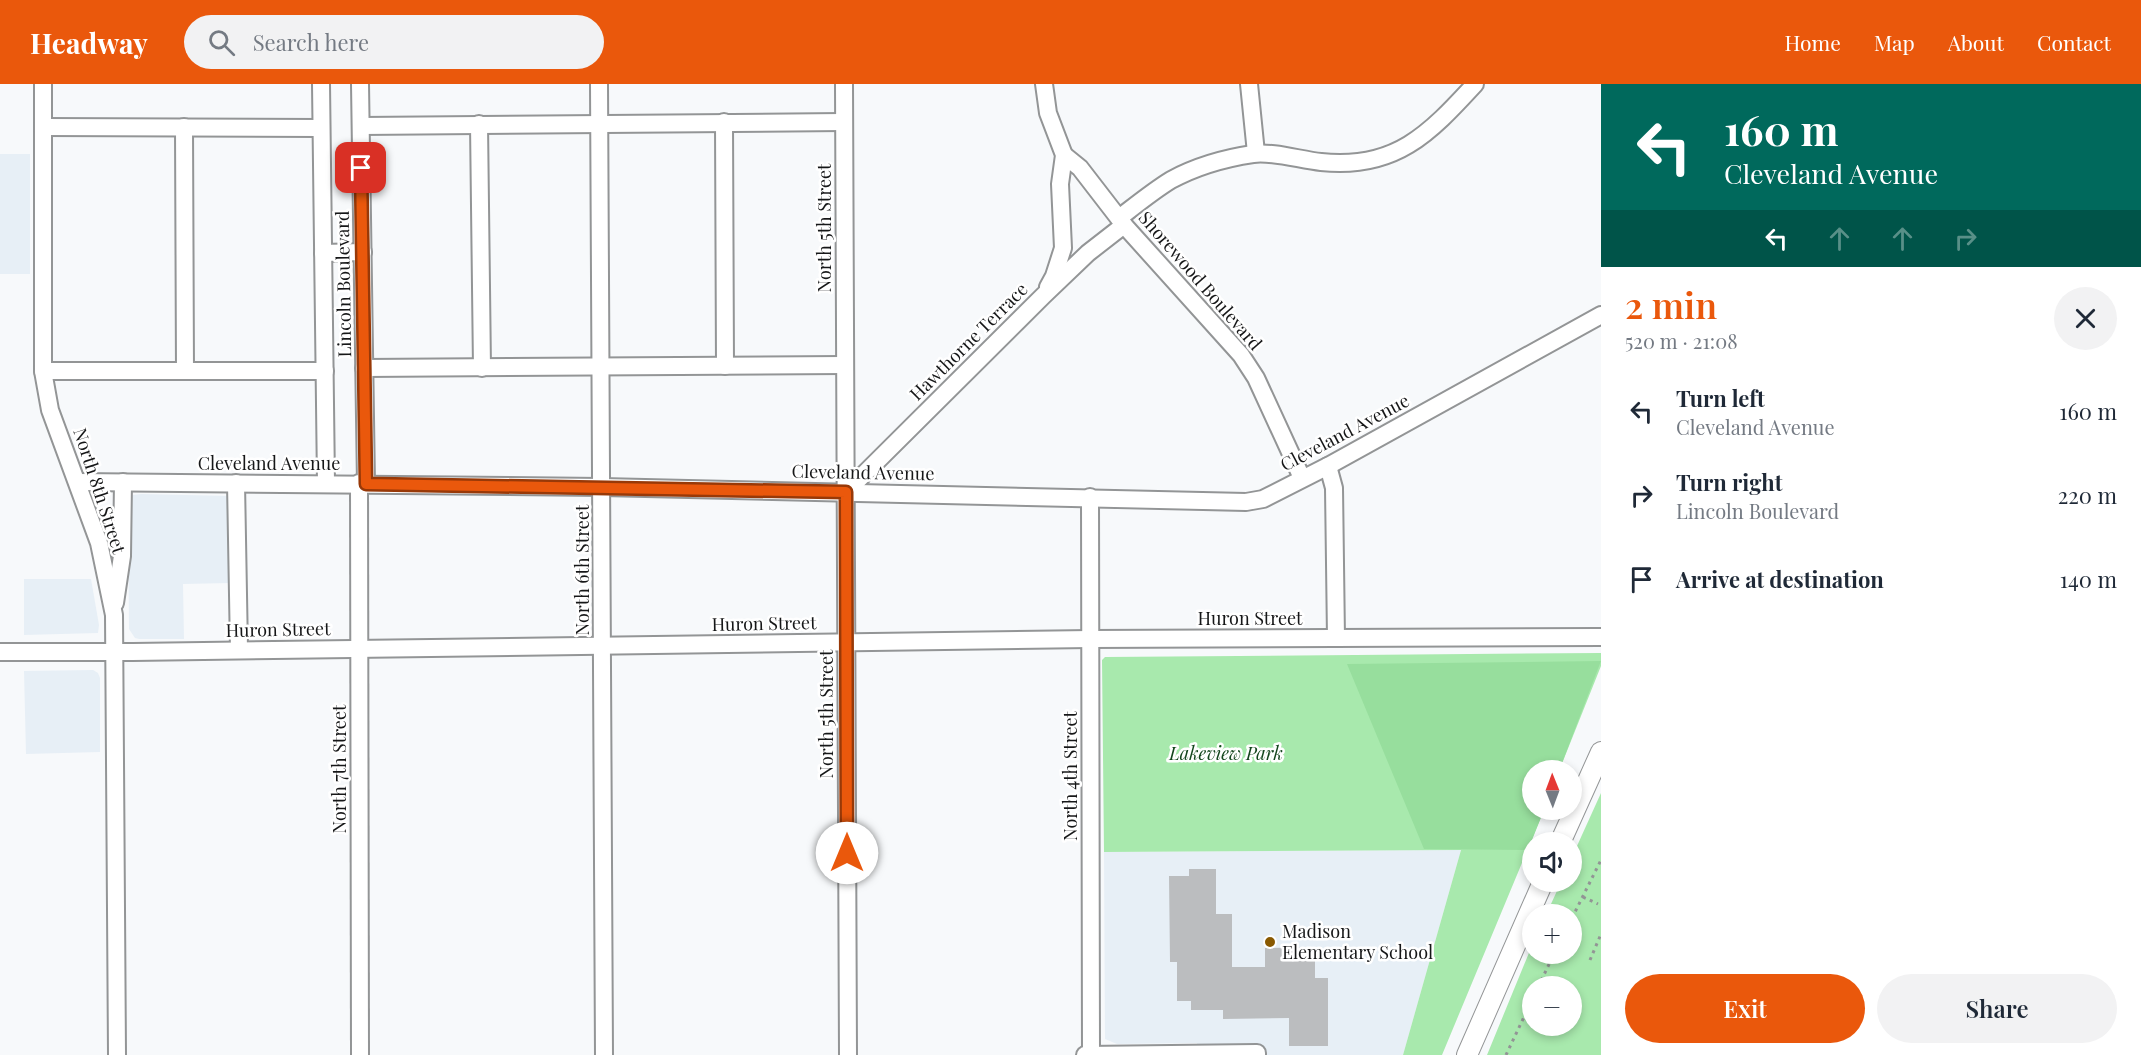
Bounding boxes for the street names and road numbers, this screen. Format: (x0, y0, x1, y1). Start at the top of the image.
street label: North 5th Street (812, 163, 836, 292)
street label: Shorewood Boulevard (1134, 206, 1268, 355)
street label: Lincoln Boulevard (330, 210, 356, 358)
street label: Hawthorne Terrace (904, 277, 1032, 405)
street label: Cleveland Avenue (1276, 388, 1413, 476)
street label: North 8th Street (68, 425, 132, 557)
street label: Cleveland Avenue (198, 451, 340, 475)
street label: Cleveland Avenue (791, 459, 935, 485)
street label: North 6th Street (570, 504, 594, 635)
street label: Huron Street (1198, 606, 1303, 630)
street label: Huron Street (711, 610, 817, 636)
street label: Huron Street (225, 616, 331, 642)
street label: North 5th Street (814, 649, 838, 778)
street label: North 7th Street (327, 704, 351, 833)
street label: North 4th Street (1058, 710, 1082, 841)

